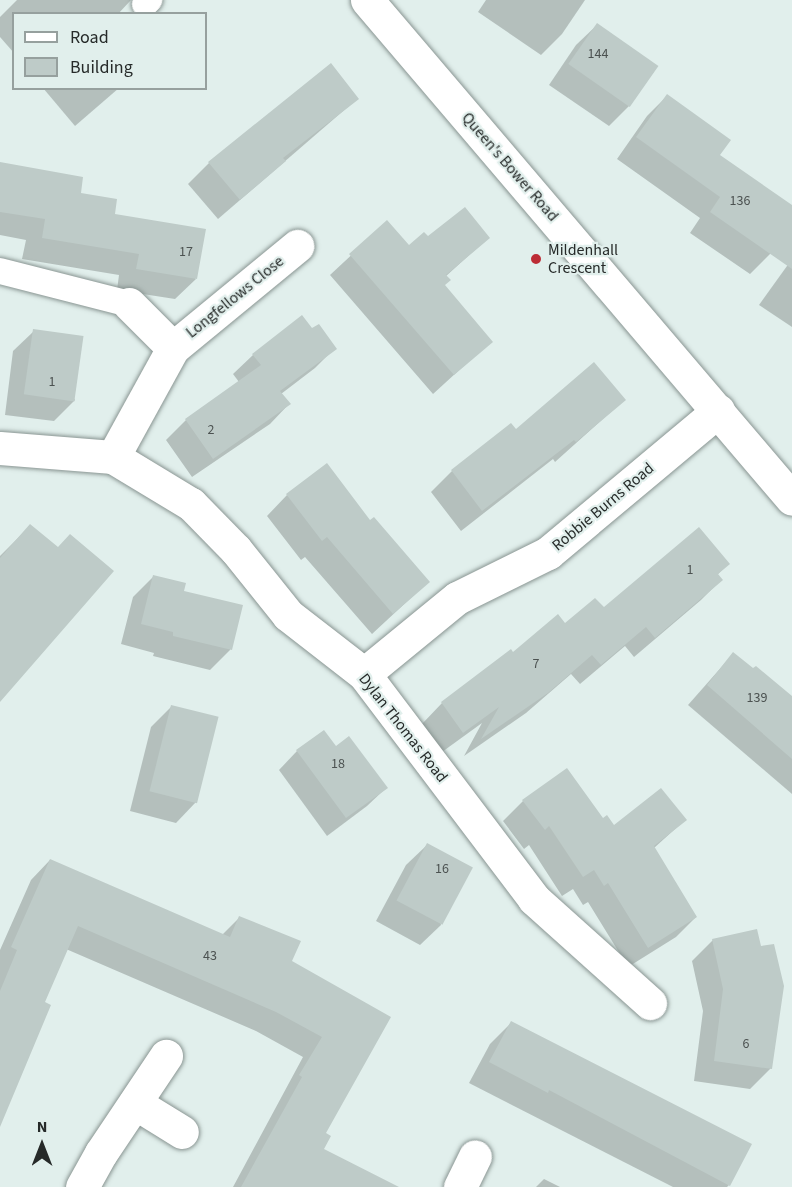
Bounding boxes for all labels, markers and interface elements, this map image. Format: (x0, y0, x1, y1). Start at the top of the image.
legend (12, 12, 207, 90)
text: Road (70, 25, 109, 50)
house number: 144 (588, 46, 608, 62)
text: Building (70, 55, 133, 80)
street label: Queen's Bower Road (457, 109, 563, 225)
house number: 136 (730, 193, 750, 209)
place label: Mildenhall Crescent (548, 240, 618, 278)
house number: 17 (179, 244, 193, 260)
street label: Longfellows Close (182, 252, 288, 342)
marker: Mildenhall Crescent (529, 252, 543, 266)
house number: 1 (49, 374, 55, 390)
house number: 2 (208, 422, 214, 438)
street label: Robbie Burns Road (548, 459, 658, 555)
house number: 1 (687, 562, 693, 578)
house number: 7 (533, 656, 539, 672)
street label: Dylan Thomas Road (355, 670, 451, 786)
house number: 139 (747, 690, 767, 706)
house number: 18 (331, 756, 345, 772)
house number: 16 (435, 861, 449, 877)
house number: 43 (203, 948, 217, 964)
house number: 6 (743, 1036, 749, 1052)
north arrow (12, 1115, 72, 1175)
text: N (37, 1116, 47, 1138)

